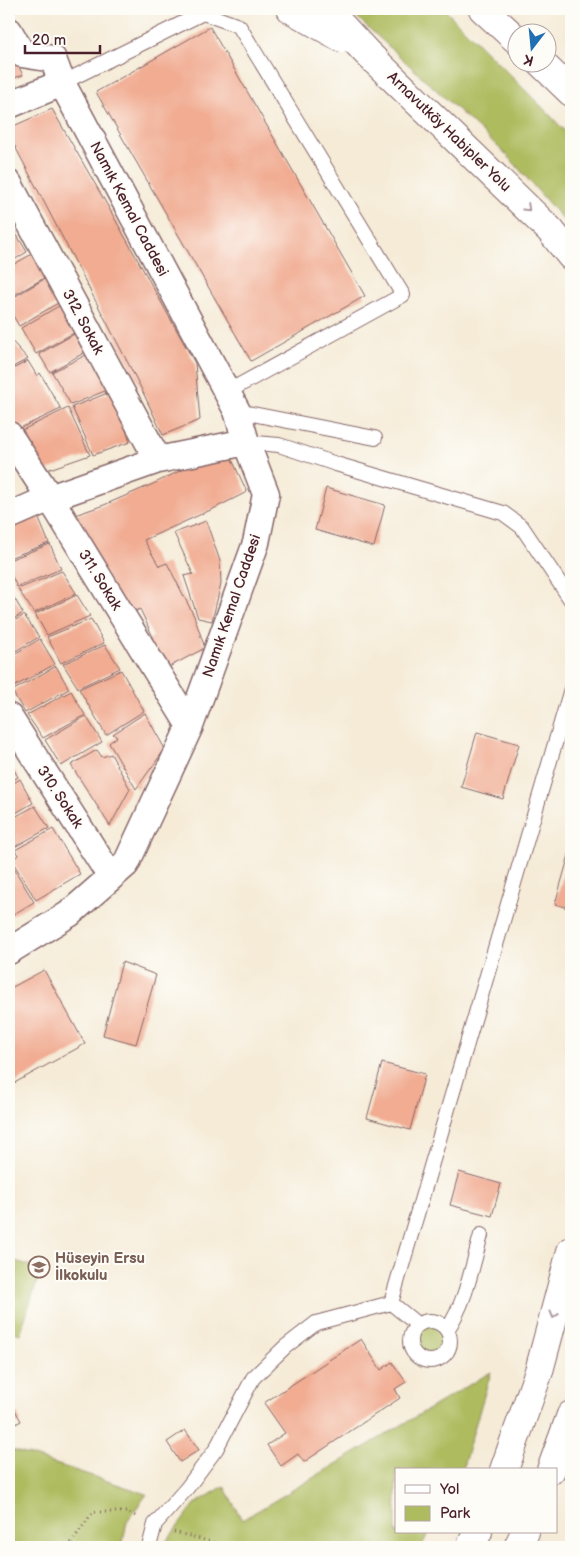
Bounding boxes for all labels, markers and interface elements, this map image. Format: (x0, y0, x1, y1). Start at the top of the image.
scale bar (25, 22, 100, 54)
north arrow (508, 22, 558, 72)
text: 20 m (32, 31, 66, 50)
text: K (521, 50, 535, 70)
street label: Arnavutköy Habipler Yolu (383, 68, 515, 196)
street label: Namık Kemal Caddesi (85, 138, 173, 280)
one-way arrow (521, 202, 530, 211)
street label: 312. Sokak (58, 286, 108, 358)
street label: Namık Kemal Caddesi (199, 532, 265, 680)
street label: 311. Sokak (74, 546, 126, 614)
street label: 310. Sokak (33, 762, 88, 833)
place label: Hüseyin Ersu İlkokulu (55, 1249, 145, 1285)
school or university icon: Hüseyin Ersu İlkokulu (27, 1255, 51, 1279)
one-way arrow (549, 1310, 560, 1319)
legend (395, 1468, 558, 1534)
text: Yol (439, 1480, 459, 1499)
text: Park (440, 1504, 471, 1523)

